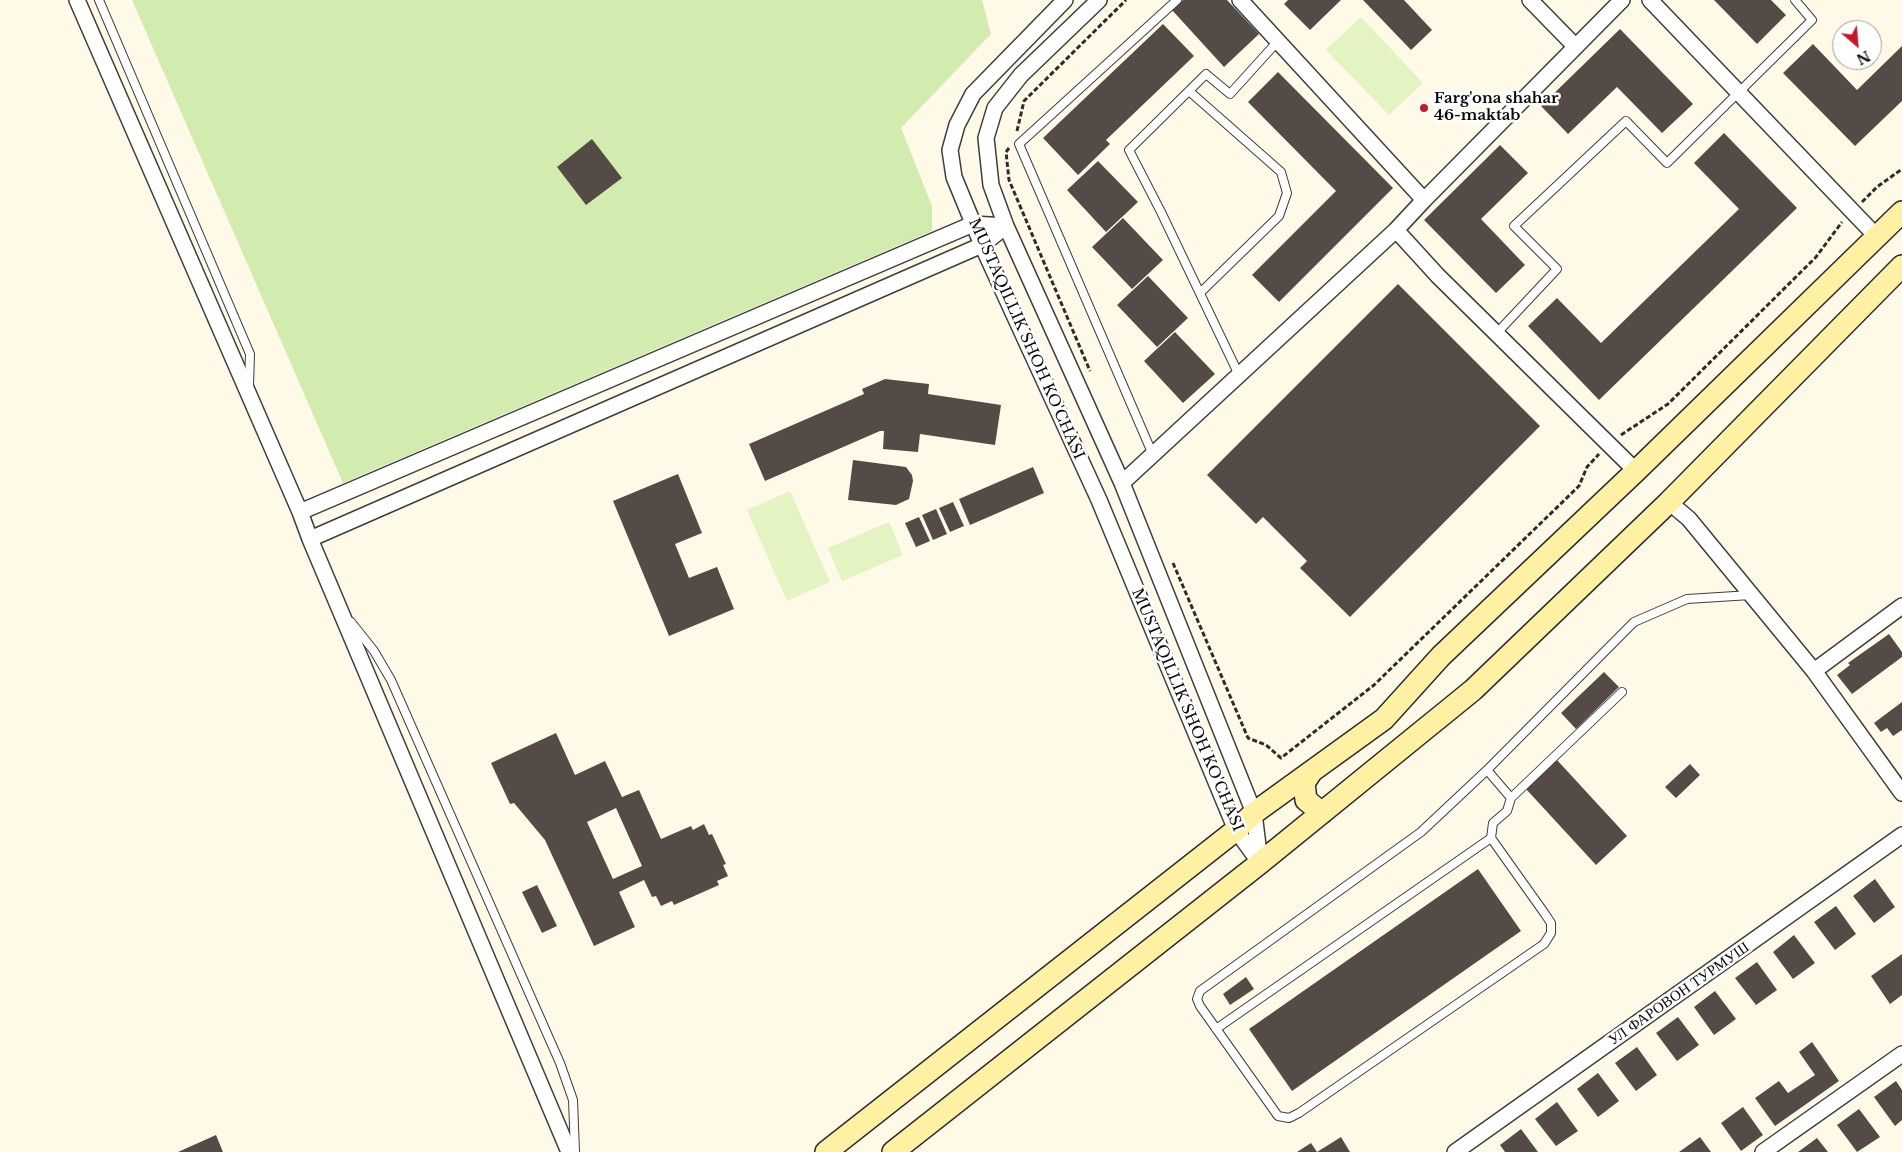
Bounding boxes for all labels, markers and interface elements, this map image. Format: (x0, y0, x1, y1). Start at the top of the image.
north arrow (1832, 20, 1882, 70)
text: N (1853, 46, 1873, 68)
place label: Farg'ona shahar 46-maktab (1434, 90, 1559, 125)
marker: Farg'ona shahar 46-maktab (1418, 102, 1430, 114)
street label: MUSTAQILLIK SHOH KO'CHASI (964, 216, 1088, 462)
street label: MUSTAQILLIK SHOH KO'CHASI (1127, 586, 1247, 834)
street label: УЛ ФАРОВОН ТУРМУШ (1605, 939, 1753, 1049)

